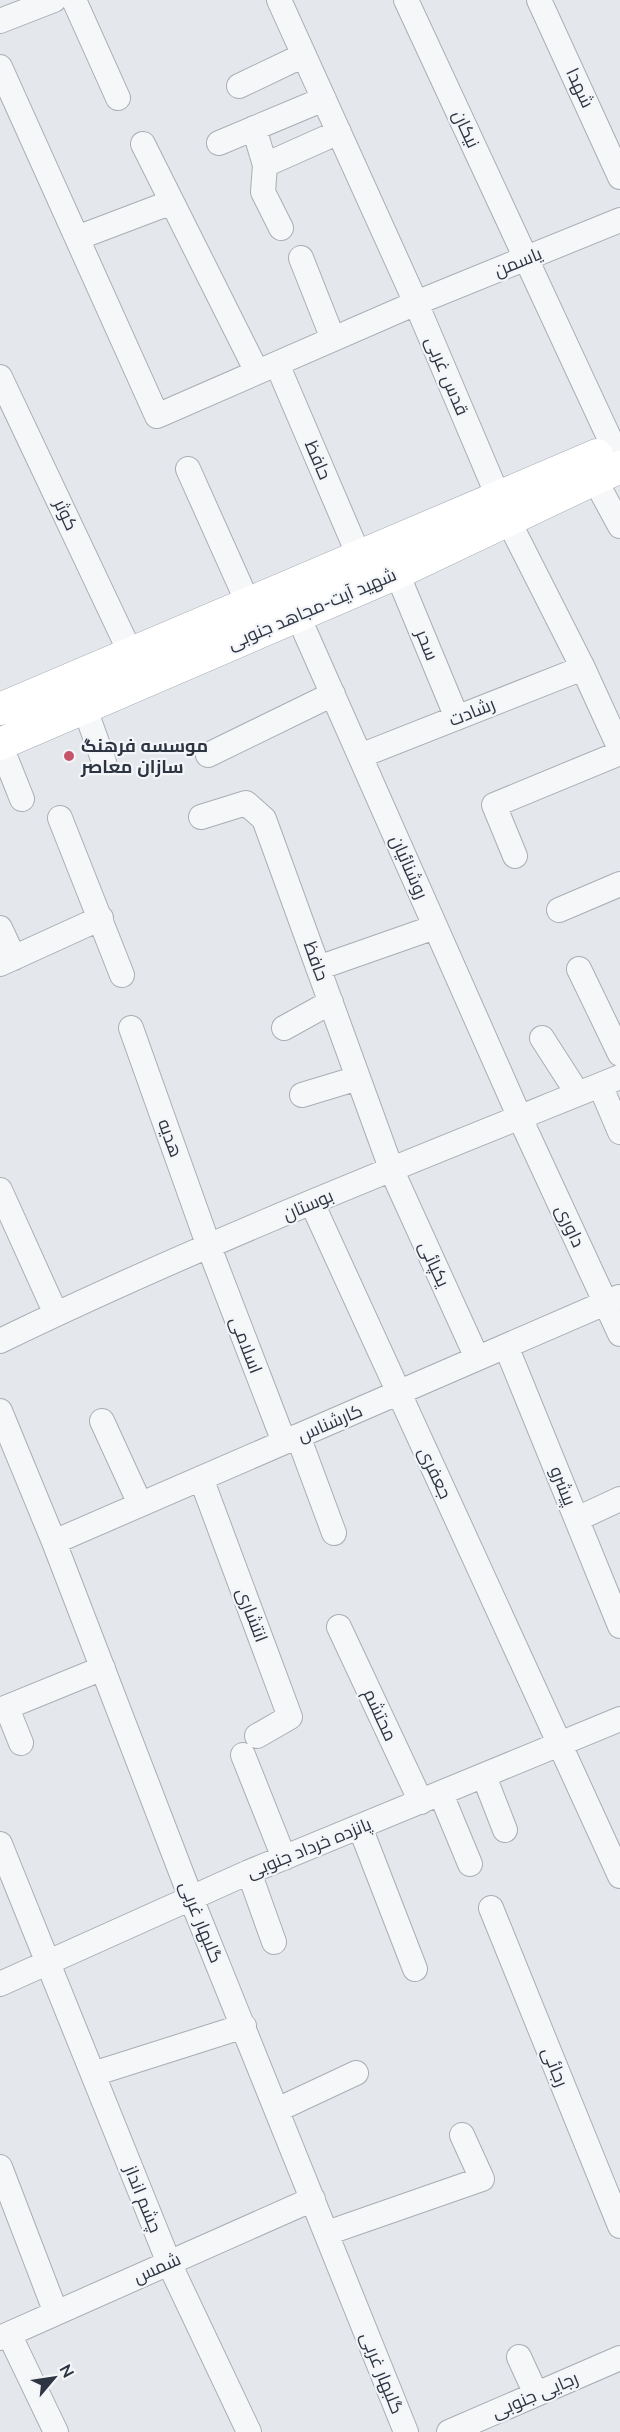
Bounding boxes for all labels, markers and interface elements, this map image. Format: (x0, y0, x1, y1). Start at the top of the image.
street label: شهدا (560, 64, 600, 112)
street label: نیکان (447, 106, 485, 152)
street label: یاسمن (490, 241, 546, 282)
street label: قدس غربی (420, 333, 474, 419)
street label: حافظ (299, 437, 337, 483)
street label: کوثر (48, 495, 84, 535)
street label: شهید آیت-مجاهد جنوبی (224, 563, 400, 655)
street label: سحر (410, 625, 444, 664)
street label: رشادت (445, 692, 499, 732)
place label: موسسه فرهنگ سازان معاصر (80, 734, 208, 779)
marker: موسسه فرهنگ سازان معاصر (62, 749, 76, 763)
street label: روشنائیان (384, 831, 434, 903)
street label: حافظ (298, 938, 334, 984)
street label: هدیه (152, 1115, 188, 1161)
street label: بوستان (279, 1184, 337, 1226)
street label: داوری (550, 1201, 590, 1251)
street label: یکپائی (413, 1237, 455, 1291)
street label: اسلامی (224, 1313, 268, 1377)
street label: کارشناس (294, 1399, 366, 1447)
street label: جعفری (413, 1443, 457, 1503)
street label: پیشرو (544, 1463, 582, 1509)
street label: انتشاری (231, 1584, 273, 1646)
street label: محتشم (357, 1685, 403, 1745)
street label: پانزده خرداد جنوبی (243, 1812, 375, 1884)
street label: گلبهار غربی (174, 1877, 228, 1967)
street label: رجائی (536, 2044, 574, 2090)
street label: چشم انداز (118, 2161, 167, 2236)
street label: شمس (130, 2247, 184, 2289)
street label: گلبهار غربی (355, 2328, 409, 2418)
north arrow (24, 2348, 84, 2408)
text: N (54, 2361, 79, 2382)
street label: رجایی جنوبی (488, 2366, 582, 2424)

